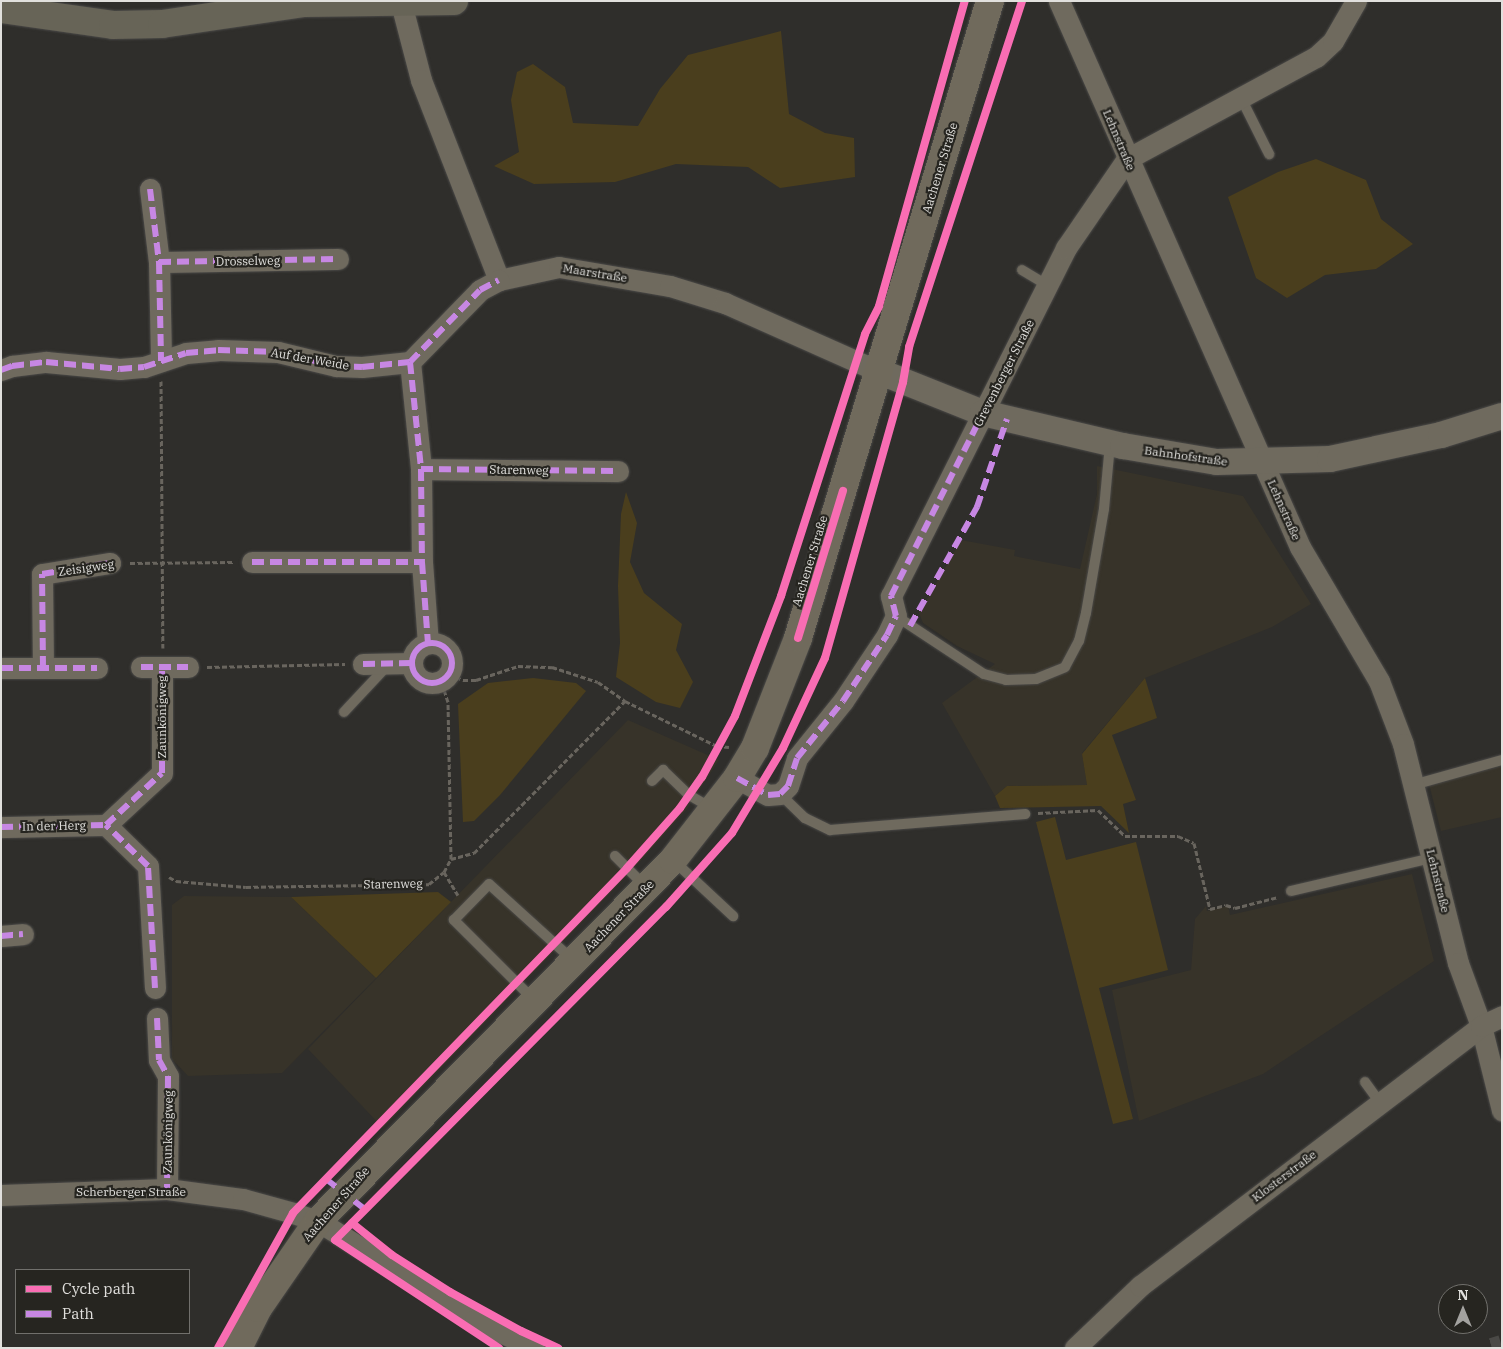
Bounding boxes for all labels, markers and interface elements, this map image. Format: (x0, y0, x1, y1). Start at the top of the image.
street label: Lehnstraße (1100, 107, 1138, 173)
street label: Aachener Straße (919, 121, 961, 215)
street label: Drosselweg (216, 253, 280, 269)
street label: Maarstraße (562, 261, 628, 285)
street label: Grevenberger Straße (971, 317, 1037, 429)
street label: Auf der Weide (270, 345, 350, 373)
street label: Bahnhofstraße (1143, 443, 1229, 469)
street label: Starenweg (489, 462, 549, 478)
street label: Lehnstraße (1264, 478, 1304, 542)
street label: Aachener Straße (789, 514, 831, 608)
street label: Zeisigweg (57, 557, 115, 579)
street label: Zaunkönigweg (155, 675, 169, 759)
street label: In der Herg (22, 818, 86, 834)
street label: Lehnstraße (1423, 848, 1453, 914)
street label: Starenweg (363, 876, 423, 892)
street label: Aachener Straße (581, 877, 657, 955)
street label: Zaunkönigweg (160, 1090, 176, 1174)
street label: Klosterstraße (1249, 1147, 1319, 1205)
street label: Aachener Straße (300, 1164, 372, 1244)
street label: Scherberger Straße (76, 1185, 186, 1199)
legend (15, 1269, 190, 1334)
text: Cycle path (62, 1279, 135, 1298)
north arrow (1438, 1284, 1488, 1334)
text: N (1457, 1286, 1469, 1304)
text: Path (62, 1304, 94, 1323)

